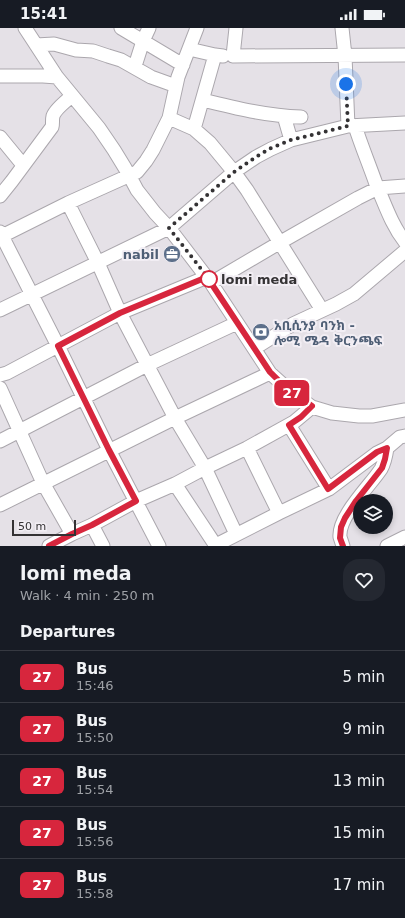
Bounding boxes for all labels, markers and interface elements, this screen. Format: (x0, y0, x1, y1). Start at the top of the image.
text: 15:41 (20, 5, 68, 23)
your location (336, 74, 356, 94)
office icon: nabil (162, 244, 182, 264)
place label: nabil (123, 247, 159, 262)
marker: lomi meda (200, 270, 218, 288)
place label: lomi meda (221, 272, 297, 287)
place label: አቢሲንያ ባንክ - ሎሚ ሜዳ ቅርንጫፍ (274, 318, 383, 348)
bank icon: አቢሲንያ ባንክ - ሎሚ ሜዳ ቅርንጫፍ (251, 322, 271, 342)
line badge: 27 (274, 380, 310, 406)
text: 27 (282, 385, 302, 401)
map controls (353, 494, 393, 534)
button: layers (353, 494, 393, 534)
scale bar (12, 518, 76, 537)
text: 50 m (18, 520, 46, 533)
button: heart (343, 559, 385, 601)
text: lomi meda (20, 562, 132, 584)
text: Walk · 4 min · 250 m (20, 588, 154, 603)
text: Departures (20, 623, 115, 641)
text: Bus (76, 660, 107, 678)
text: 5 min (342, 668, 385, 686)
text: 27 (32, 669, 52, 685)
text: 15:46 (76, 678, 113, 693)
text: Bus (76, 712, 107, 730)
text: 9 min (342, 720, 385, 738)
text: 27 (32, 721, 52, 737)
text: 15:50 (76, 730, 113, 745)
text: Bus (76, 764, 107, 782)
text: 13 min (333, 772, 385, 790)
text: 27 (32, 773, 52, 789)
text: 15:54 (76, 782, 113, 797)
text: Bus (76, 816, 107, 834)
text: 15 min (333, 824, 385, 842)
text: 27 (32, 825, 52, 841)
text: 15:56 (76, 834, 113, 849)
text: Bus (76, 868, 107, 886)
text: 17 min (333, 876, 385, 894)
text: 27 (32, 877, 52, 893)
text: 15:58 (76, 886, 113, 901)

